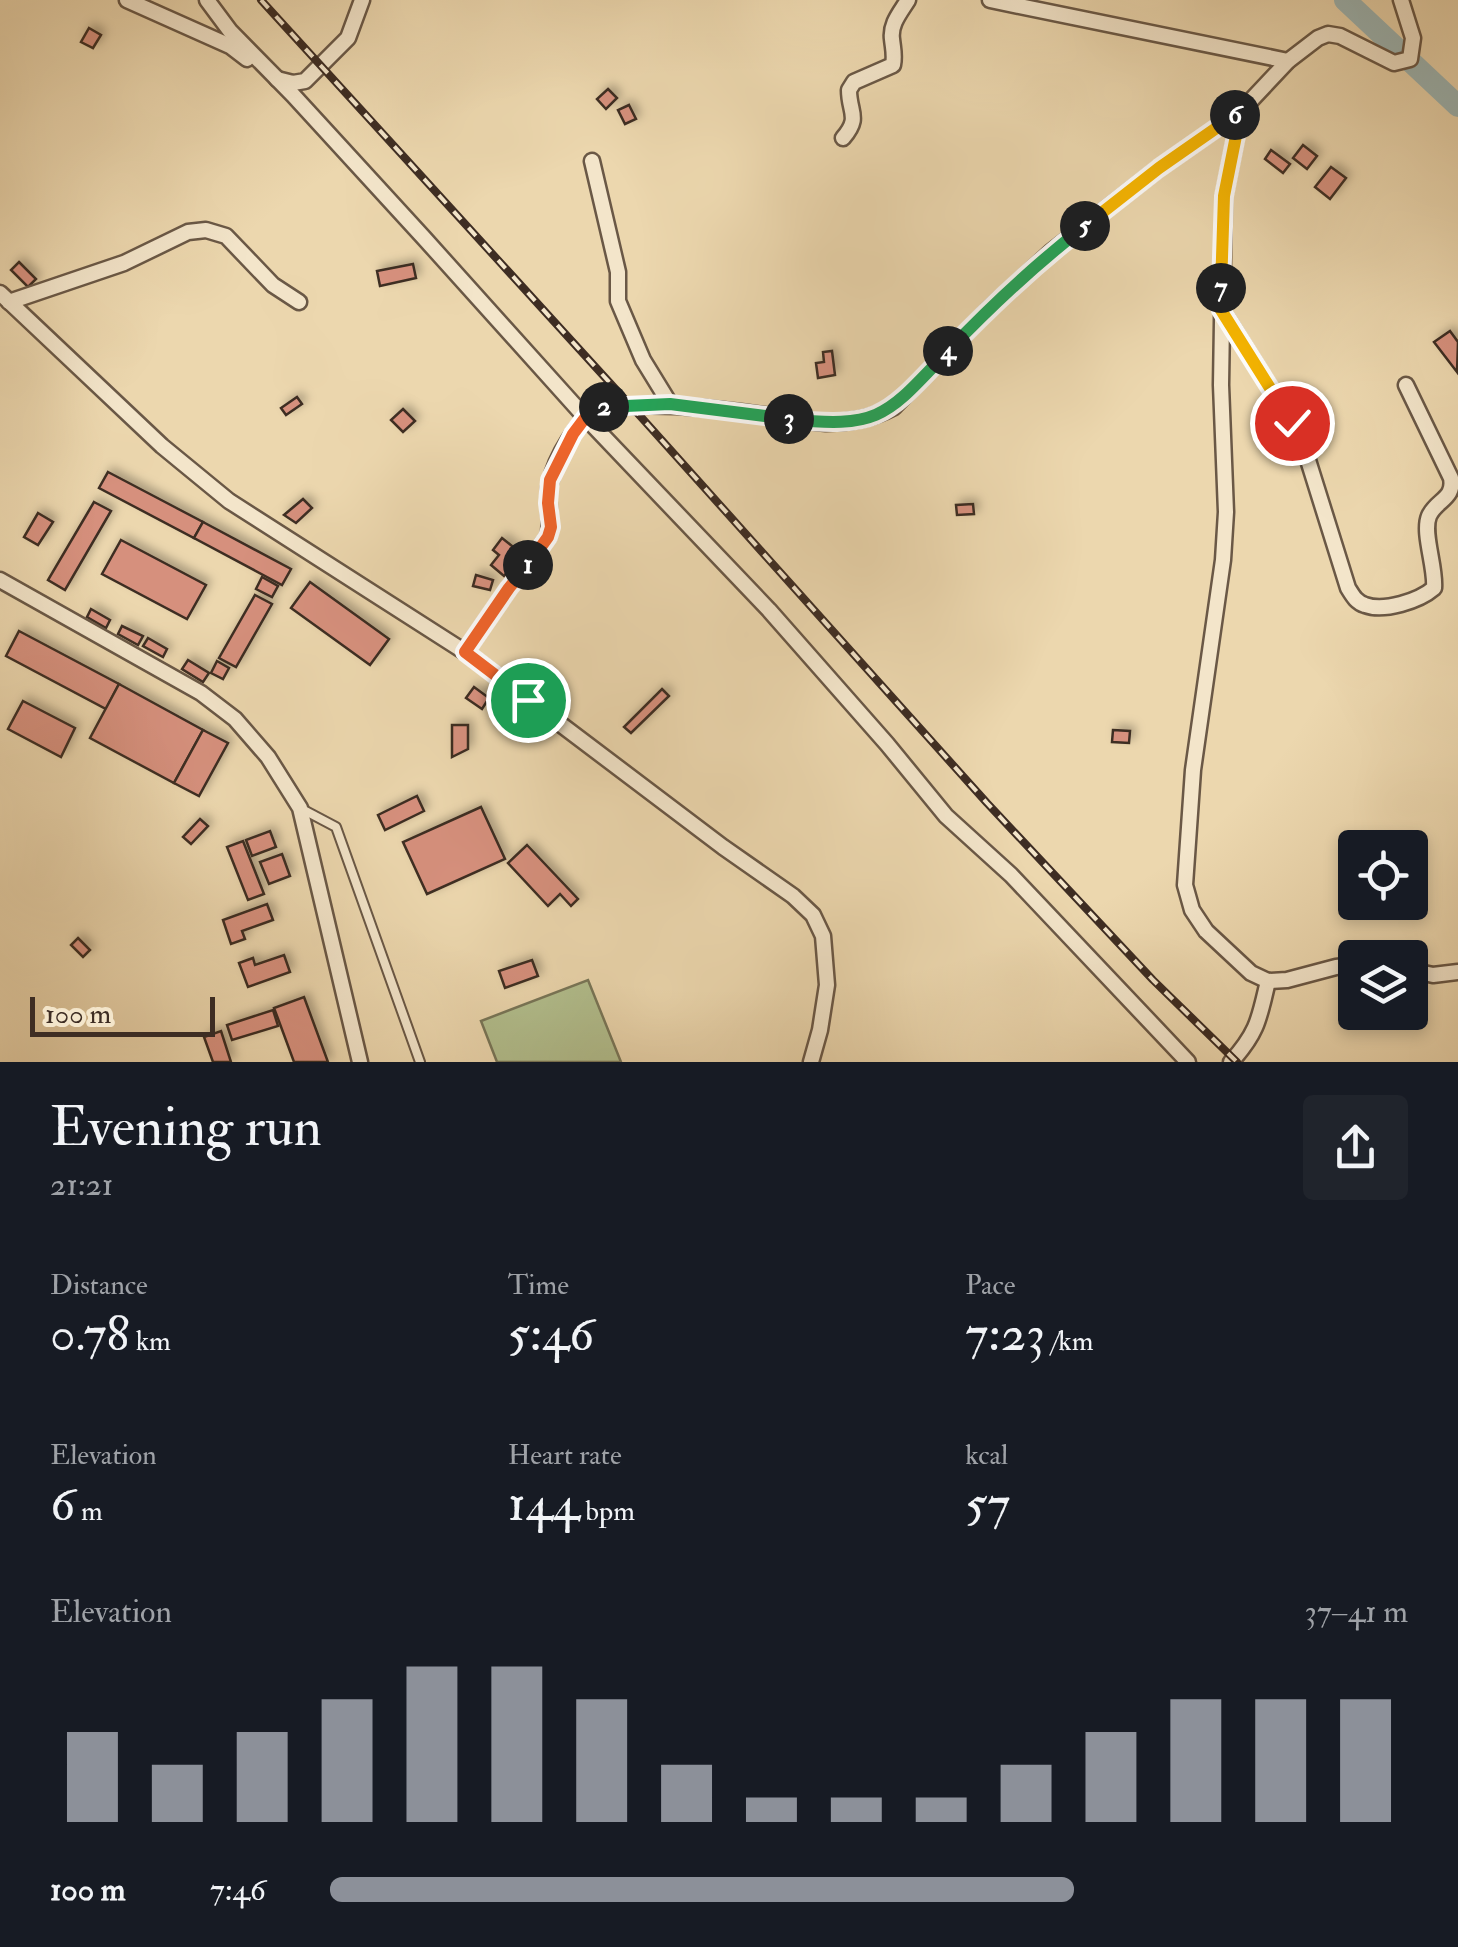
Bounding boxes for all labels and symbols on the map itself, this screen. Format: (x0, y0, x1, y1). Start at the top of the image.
pin: 6 (1210, 90, 1260, 140)
pin: 5 (1060, 201, 1110, 251)
pin: 7 (1196, 263, 1246, 313)
pin: 4 (923, 326, 973, 376)
pin (1250, 381, 1335, 466)
pin: 2 (579, 382, 629, 432)
pin: 3 (764, 394, 814, 444)
pin: 1 (503, 540, 553, 590)
pin (486, 658, 571, 743)
scale bar (30, 992, 215, 1036)

